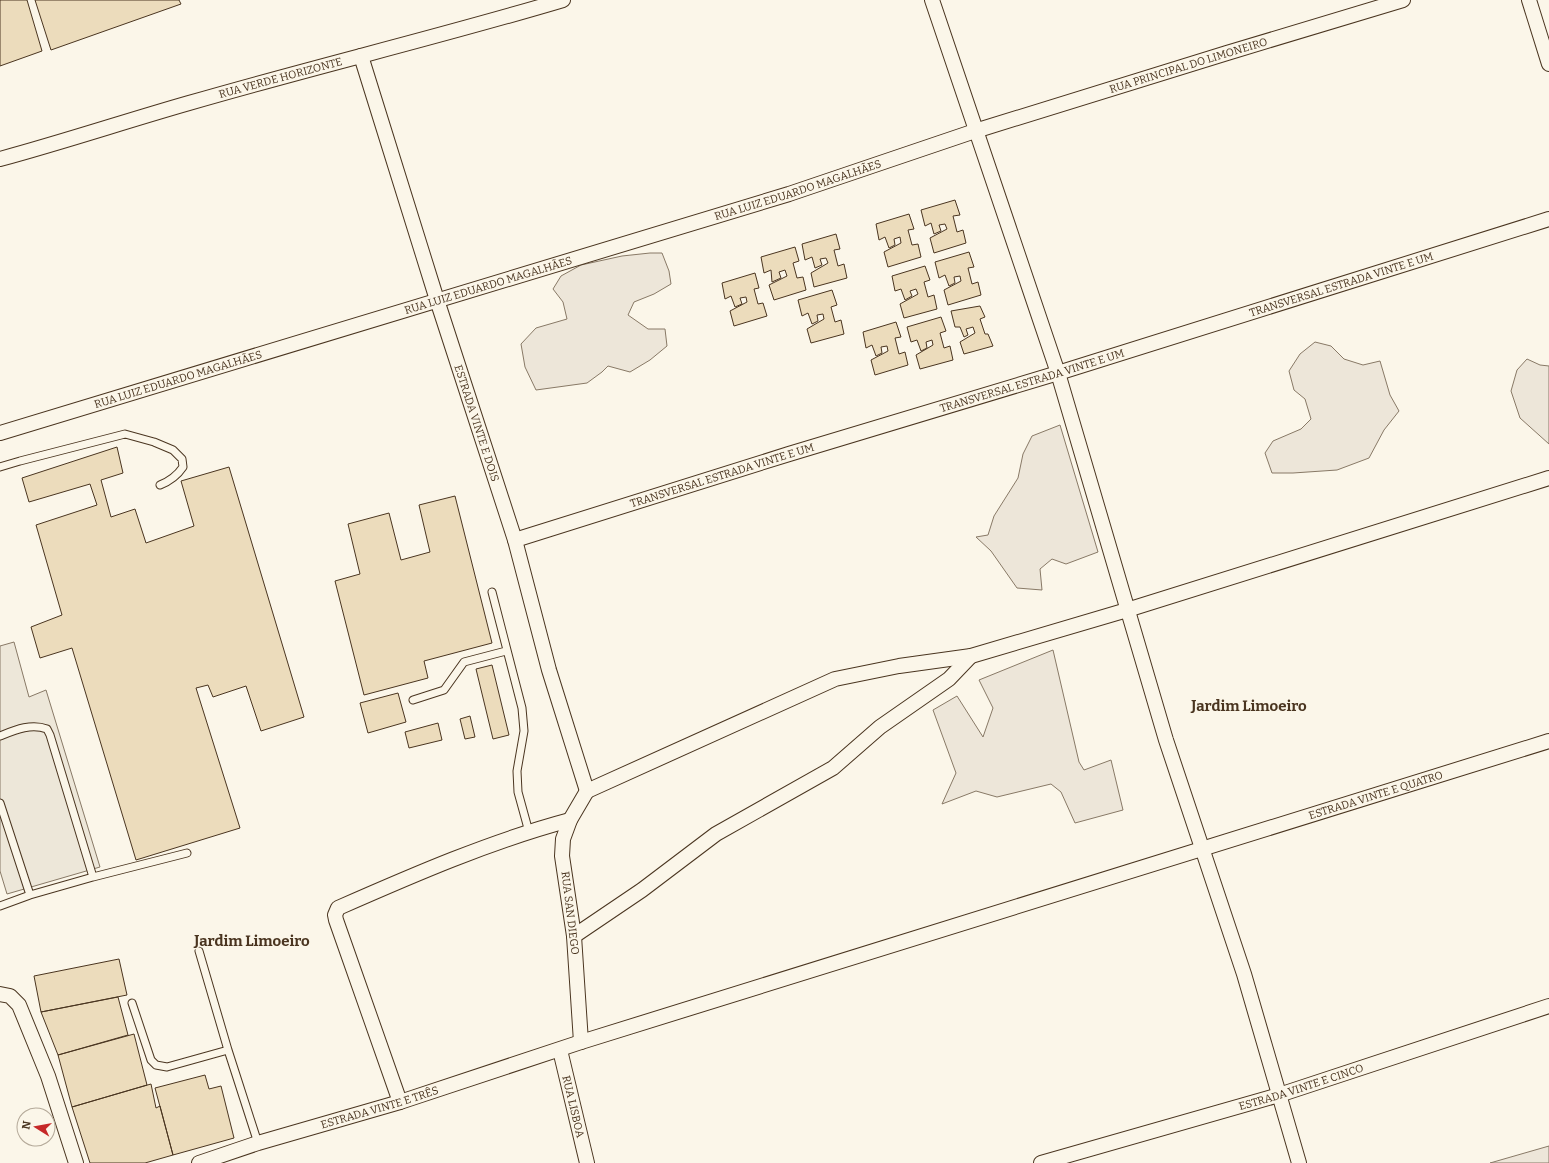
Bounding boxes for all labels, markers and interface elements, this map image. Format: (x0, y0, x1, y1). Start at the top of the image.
street label: RUA PRINCIPAL DO LIMONEIRO (1108, 35, 1269, 96)
street label: RUA VERDE HORIZONTE (217, 55, 344, 101)
street label: RUA LUIZ EDUARDO MAGALHÃES (713, 157, 883, 223)
street label: TRANSVERSAL ESTRADA VINTE E UM (1248, 249, 1435, 319)
street label: RUA LUIZ EDUARDO MAGALHÃES (403, 254, 574, 317)
street label: TRANSVERSAL ESTRADA VINTE E UM (938, 346, 1126, 415)
street label: RUA LUIZ EDUARDO MAGALHÃES (93, 348, 263, 411)
street label: ESTRADA VINTE E DOIS (452, 363, 502, 483)
street label: TRANSVERSAL ESTRADA VINTE E UM (628, 440, 816, 510)
district label: Jardim Limoeiro (1190, 697, 1307, 715)
street label: ESTRADA VINTE E QUATRO (1307, 768, 1444, 822)
street label: RUA SAN DIEGO (558, 871, 582, 955)
district label: Jardim Limoeiro (193, 932, 310, 950)
street label: ESTRADA VINTE E CINCO (1237, 1061, 1365, 1113)
street label: RUA LISBOA (560, 1074, 587, 1139)
street label: ESTRADA VINTE E TRÊS (319, 1083, 440, 1131)
north arrow (16, 1107, 56, 1147)
text: N (19, 1119, 34, 1131)

